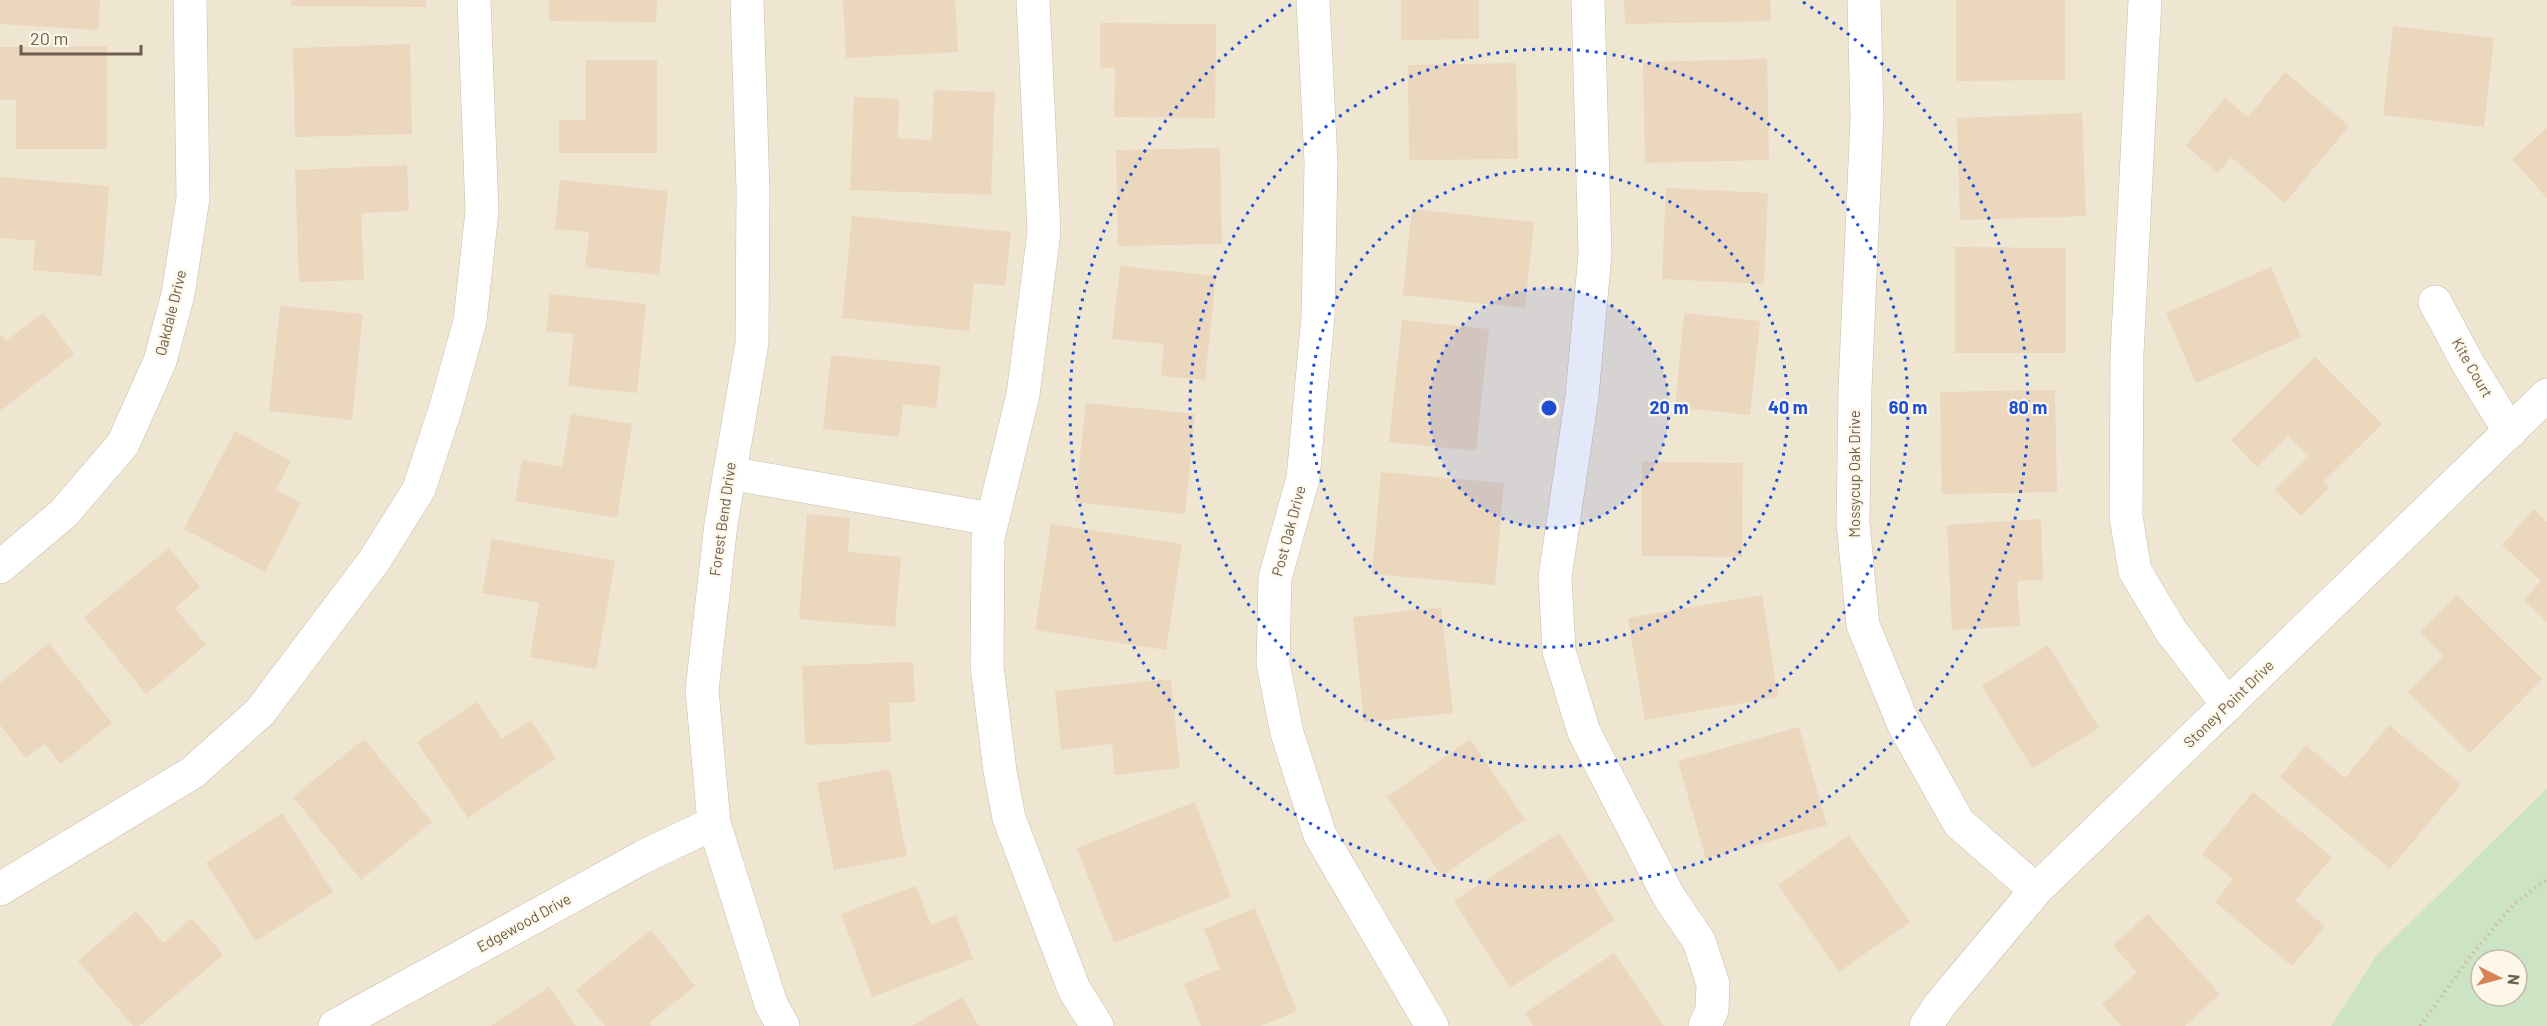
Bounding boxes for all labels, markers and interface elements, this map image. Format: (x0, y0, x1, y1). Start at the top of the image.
scale bar (21, 18, 141, 56)
text: 20 m (30, 27, 68, 49)
street label: Oakdale Drive (151, 268, 189, 358)
street label: Kite Court (2449, 335, 2497, 400)
text: 20 m (1650, 396, 1688, 418)
text: 40 m (1768, 396, 1808, 418)
text: 60 m (1889, 396, 1927, 418)
text: 80 m (2009, 396, 2047, 418)
centre of rings (1539, 398, 1559, 418)
street label: Mossycup Oak Drive (1845, 410, 1863, 538)
street label: Forest Bend Drive (705, 461, 739, 577)
street label: Post Oak Drive (1267, 483, 1309, 578)
street label: Stoney Point Drive (2179, 656, 2277, 751)
street label: Edgewood Drive (473, 889, 574, 955)
north arrow (2469, 948, 2529, 1008)
text: N (2504, 973, 2524, 986)

